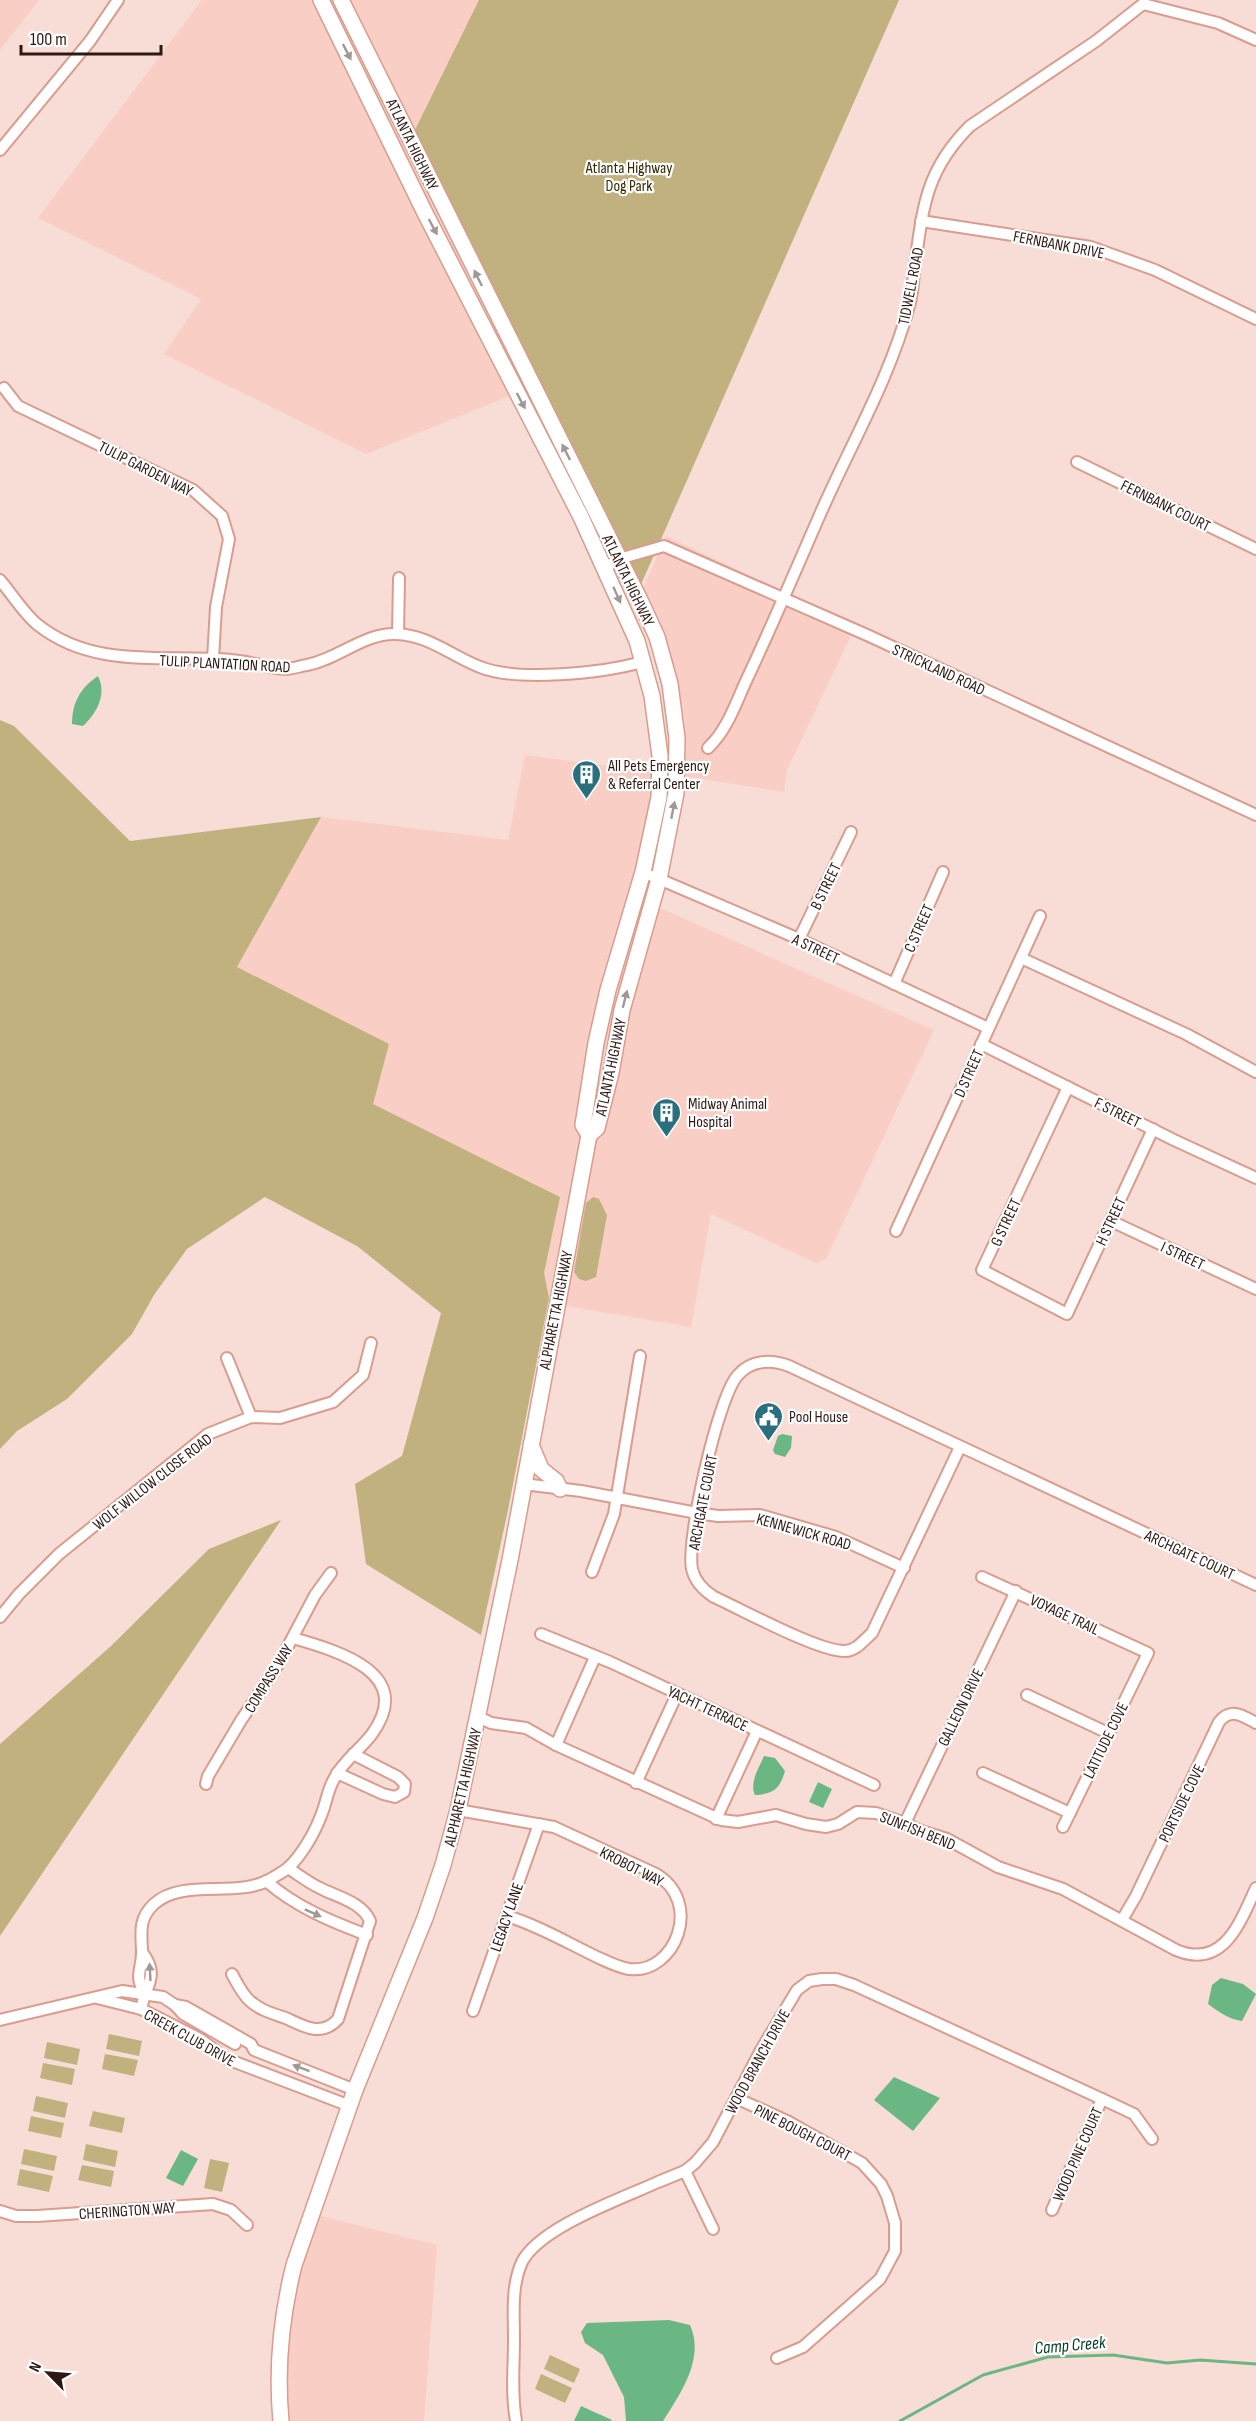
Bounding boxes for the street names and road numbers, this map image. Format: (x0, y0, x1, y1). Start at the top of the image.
street label: ATLANTA HIGHWAY (381, 95, 442, 194)
street label: FERNBANK DRIVE (1011, 227, 1106, 264)
street label: TIDWELL ROAD (895, 246, 928, 327)
street label: TULIP GARDEN WAY (95, 437, 196, 501)
street label: FERNBANK COURT (1117, 476, 1214, 536)
street label: ATLANTA HIGHWAY (597, 531, 658, 630)
street label: STRICKLAND ROAD (889, 641, 988, 700)
street label: TULIP PLANTATION ROAD (159, 652, 291, 677)
street label: B STREET (807, 860, 846, 913)
street label: C STREET (900, 901, 939, 956)
street label: A STREET (788, 930, 842, 969)
street label: ATLANTA HIGHWAY (592, 1016, 631, 1119)
street label: D STREET (950, 1046, 989, 1101)
street label: F STREET (1091, 1094, 1144, 1133)
street label: H STREET (1092, 1194, 1131, 1249)
street label: G STREET (987, 1195, 1026, 1250)
street label: I STREET (1157, 1238, 1208, 1275)
street label: ALPHARETTA HIGHWAY (535, 1249, 577, 1372)
street label: WOLF WILLOW CLOSE ROAD (90, 1430, 216, 1535)
street label: ARCHGATE COURT (685, 1452, 722, 1553)
street label: KENNEWICK ROAD (754, 1510, 853, 1555)
street label: ARCHGATE COURT (1140, 1526, 1238, 1585)
street label: VOYAGE TRAIL (1027, 1591, 1102, 1640)
street label: COMPASS WAY (241, 1641, 298, 1717)
street label: GALLEON DRIVE (934, 1666, 988, 1750)
street label: YACHT TERRACE (664, 1682, 751, 1736)
street label: LATITUDE COVE (1080, 1699, 1133, 1782)
street label: ALPHARETTA HIGHWAY (440, 1726, 486, 1849)
street label: PORTSIDE COVE (1155, 1762, 1209, 1846)
street label: SUNFISH BEND (877, 1808, 958, 1855)
street label: KROBOT WAY (596, 1843, 667, 1892)
street label: LEGACY LANE (487, 1881, 528, 1954)
street label: CREEK CLUB DRIVE (140, 2005, 238, 2071)
street label: WOOD BRANCH DRIVE (722, 2006, 795, 2117)
street label: PINE BOUGH COURT (751, 2101, 854, 2166)
street label: WOOD PINE COURT (1049, 2104, 1108, 2205)
street label: CHERINGTON WAY (78, 2199, 176, 2224)

